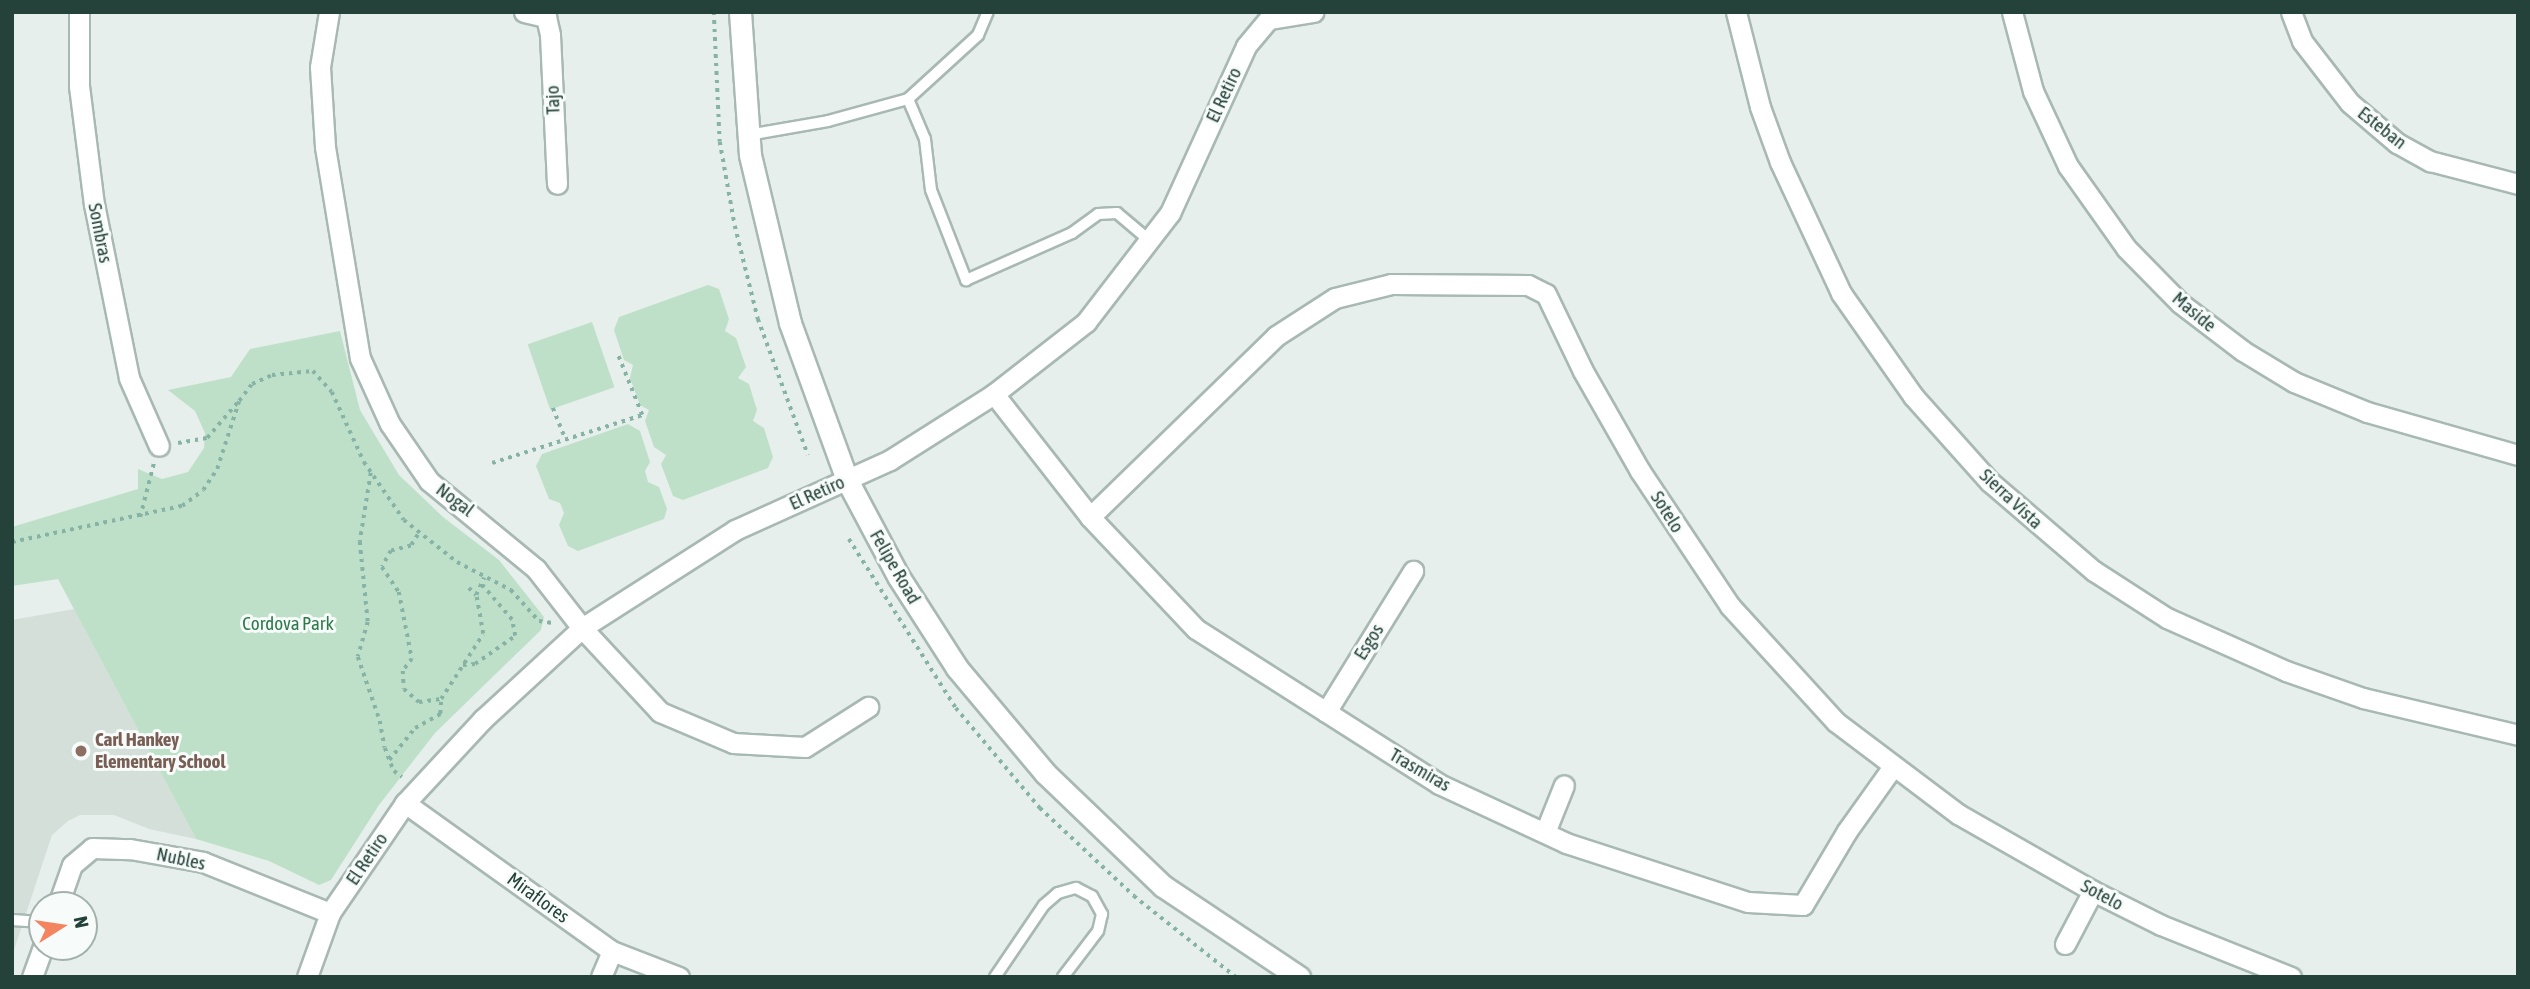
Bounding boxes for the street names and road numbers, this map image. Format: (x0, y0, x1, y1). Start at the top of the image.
street label: El Retiro (1201, 64, 1247, 126)
street label: Tajo (541, 85, 565, 115)
street label: Esteban (2353, 102, 2411, 154)
street label: Sombras (83, 201, 117, 265)
street label: Maside (2167, 287, 2221, 337)
street label: Sierra Vista (1975, 464, 2047, 534)
street label: El Retiro (786, 471, 848, 515)
street label: Nogal (431, 478, 479, 522)
street label: Sotelo (1646, 487, 1688, 537)
street label: Felipe Road (865, 526, 925, 608)
street label: Esgos (1349, 620, 1389, 664)
street label: Trasmiras (1385, 743, 1455, 797)
street label: El Retiro (341, 828, 393, 890)
street label: Nubles (154, 843, 208, 875)
street label: Miraflores (503, 868, 573, 928)
street label: Sotelo (2077, 874, 2127, 916)

